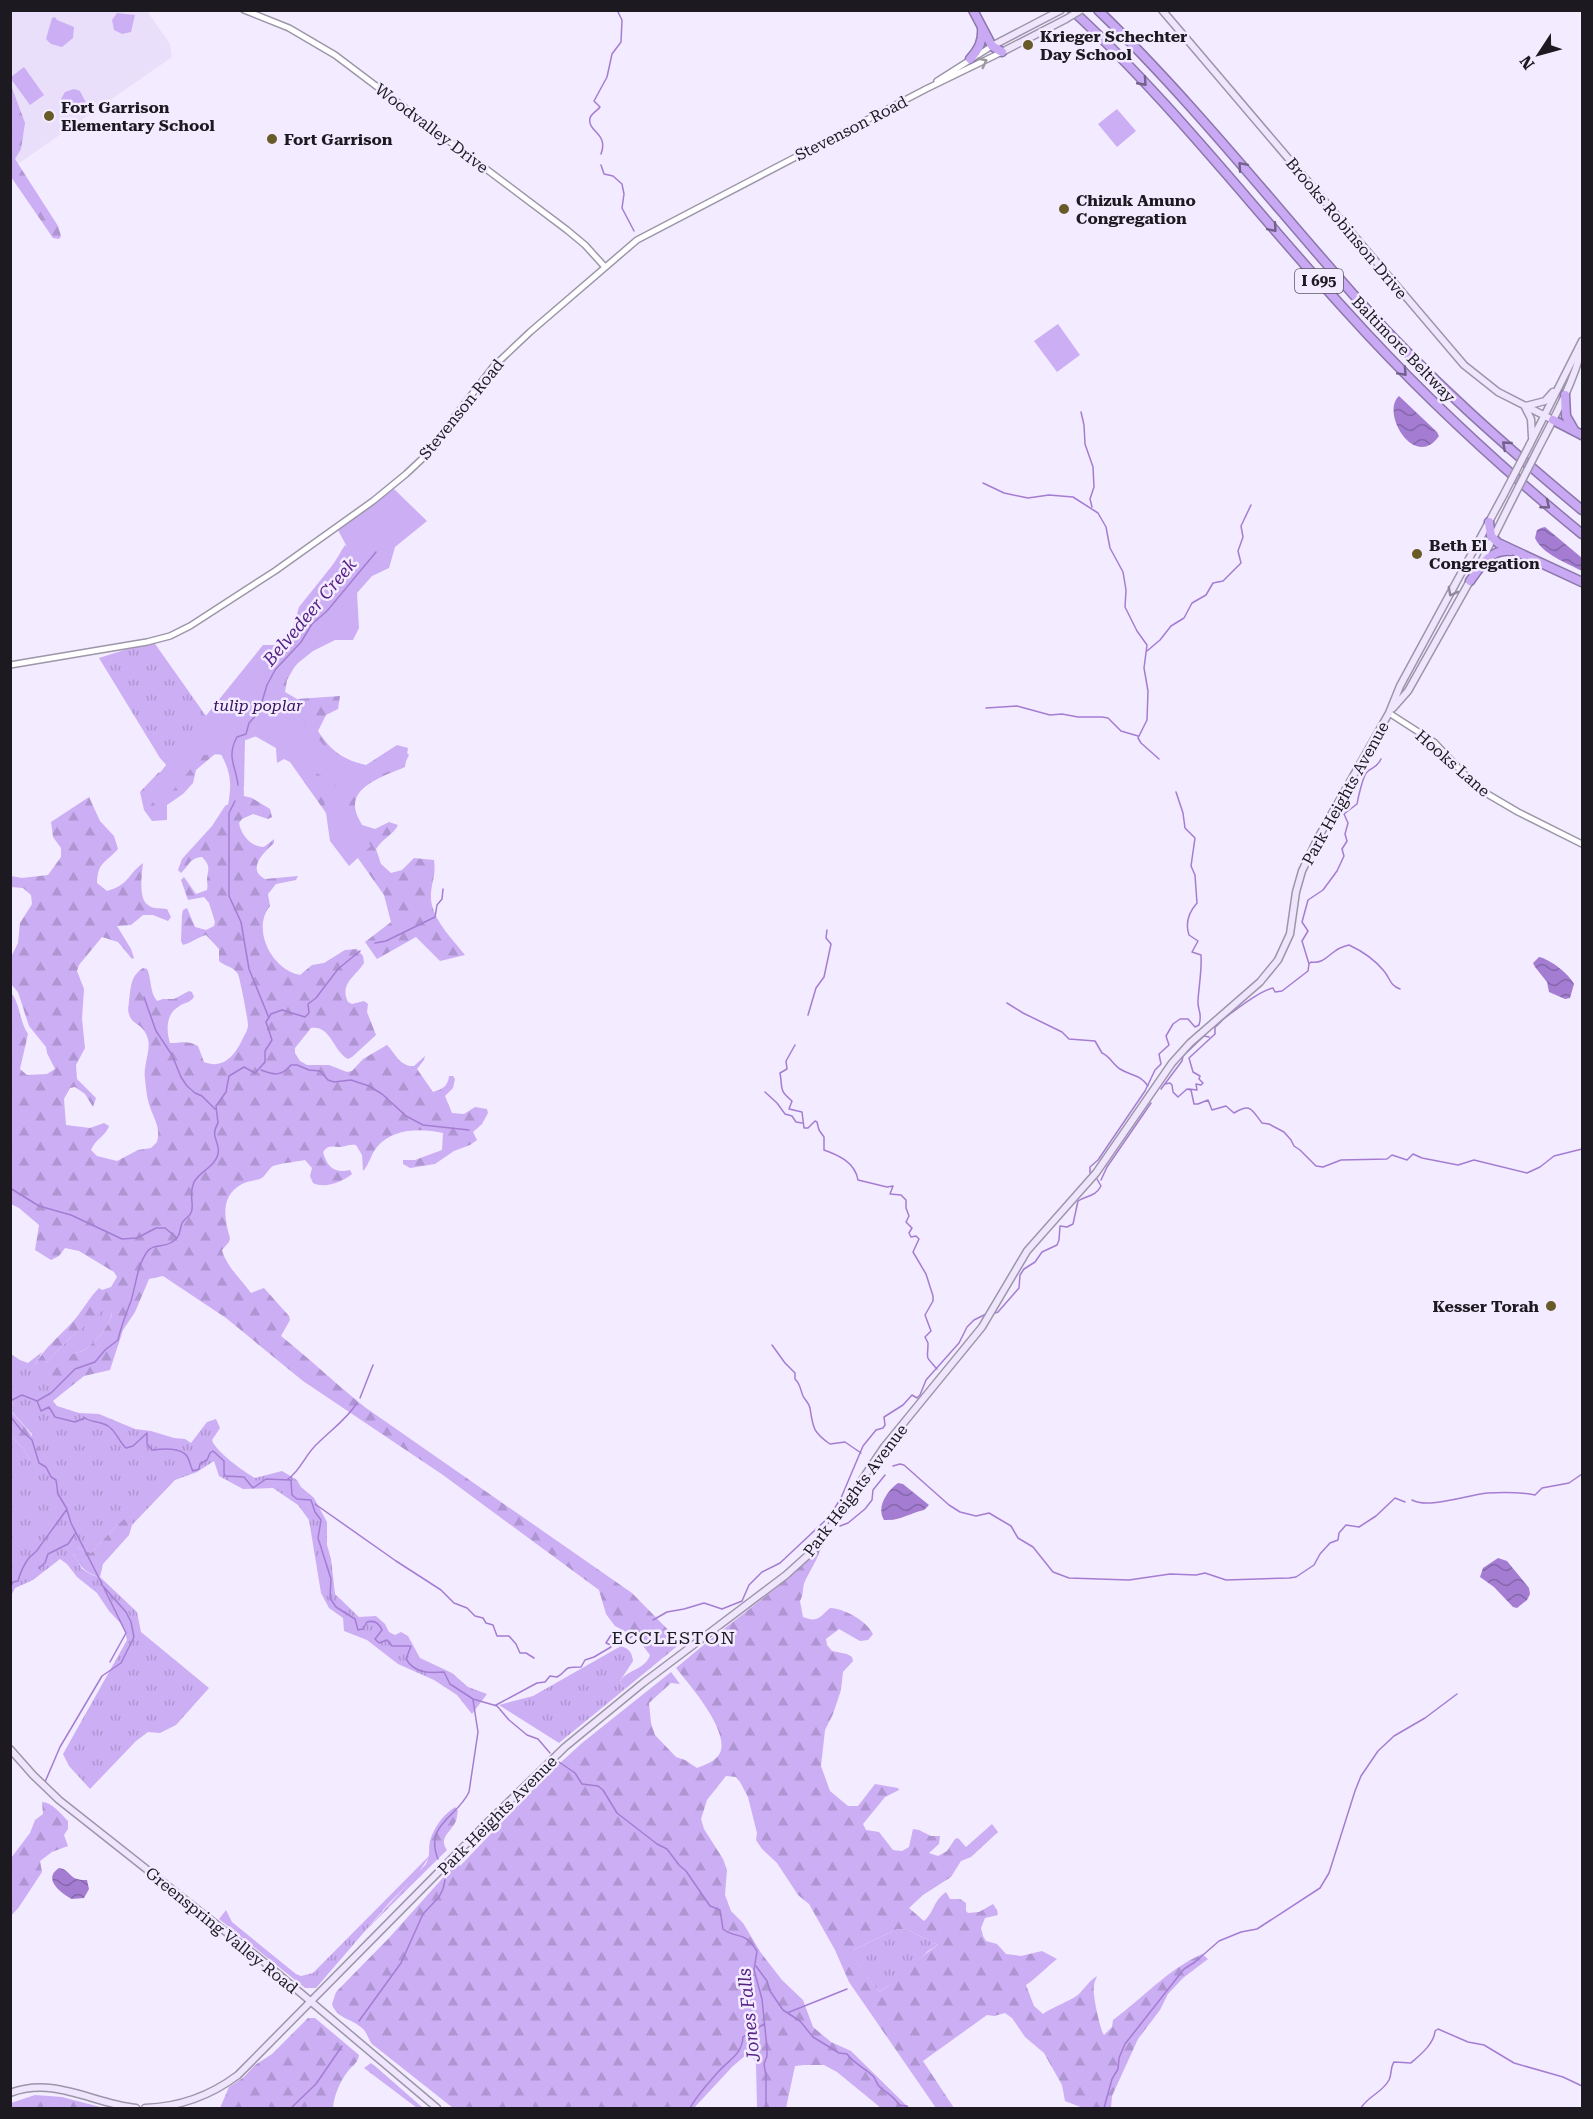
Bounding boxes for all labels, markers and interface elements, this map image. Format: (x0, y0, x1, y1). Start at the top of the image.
north arrow (1509, 24, 1569, 84)
place label: Krieger Schechter Day School (1040, 27, 1187, 64)
marker: Krieger Schechter Day School (1021, 38, 1035, 52)
text: N (1516, 52, 1539, 73)
one-way arrow (977, 57, 988, 69)
one-way arrow (1136, 75, 1147, 86)
street label: Woodvalley Drive (371, 80, 492, 177)
street label: Stevenson Road (792, 92, 911, 165)
place label: Fort Garrison Elementary School (61, 98, 216, 135)
marker: Fort Garrison Elementary School (42, 109, 56, 123)
place label: Fort Garrison (284, 130, 393, 149)
marker: Fort Garrison (265, 132, 279, 146)
street label: Brooks Robinson Drive (1282, 154, 1411, 303)
one-way arrow (1238, 163, 1249, 173)
place label: Chizuk Amuno Congregation (1076, 191, 1196, 228)
marker: Chizuk Amuno Congregation (1057, 202, 1071, 216)
one-way arrow (1265, 221, 1276, 232)
road number: I 695 (1295, 269, 1343, 293)
street label: Baltimore Beltway (1348, 292, 1460, 407)
street label: Stevenson Road (415, 355, 508, 463)
one-way arrow (1396, 365, 1407, 376)
one-way arrow (1502, 441, 1513, 452)
one-way arrow (1539, 497, 1550, 508)
place label: Beth El Congregation (1429, 536, 1540, 573)
marker: Beth El Congregation (1410, 547, 1424, 561)
water label: Belvedeer Creek (258, 553, 361, 670)
one-way arrow (1448, 586, 1459, 596)
park label: tulip poplar (213, 696, 303, 715)
street label: Park Heights Avenue (1298, 718, 1393, 868)
street label: Hooks Lane (1412, 726, 1494, 801)
place label: Kesser Torah (1432, 1297, 1539, 1316)
marker: Kesser Torah (1544, 1299, 1558, 1313)
street label: Park Heights Avenue (799, 1420, 911, 1560)
district label: ECCLESTON (612, 1627, 736, 1648)
street label: Park Heights Avenue (434, 1752, 561, 1879)
street label: Greenspring Valley Road (142, 1863, 302, 1998)
water label: Jones Falls (733, 1967, 764, 2064)

